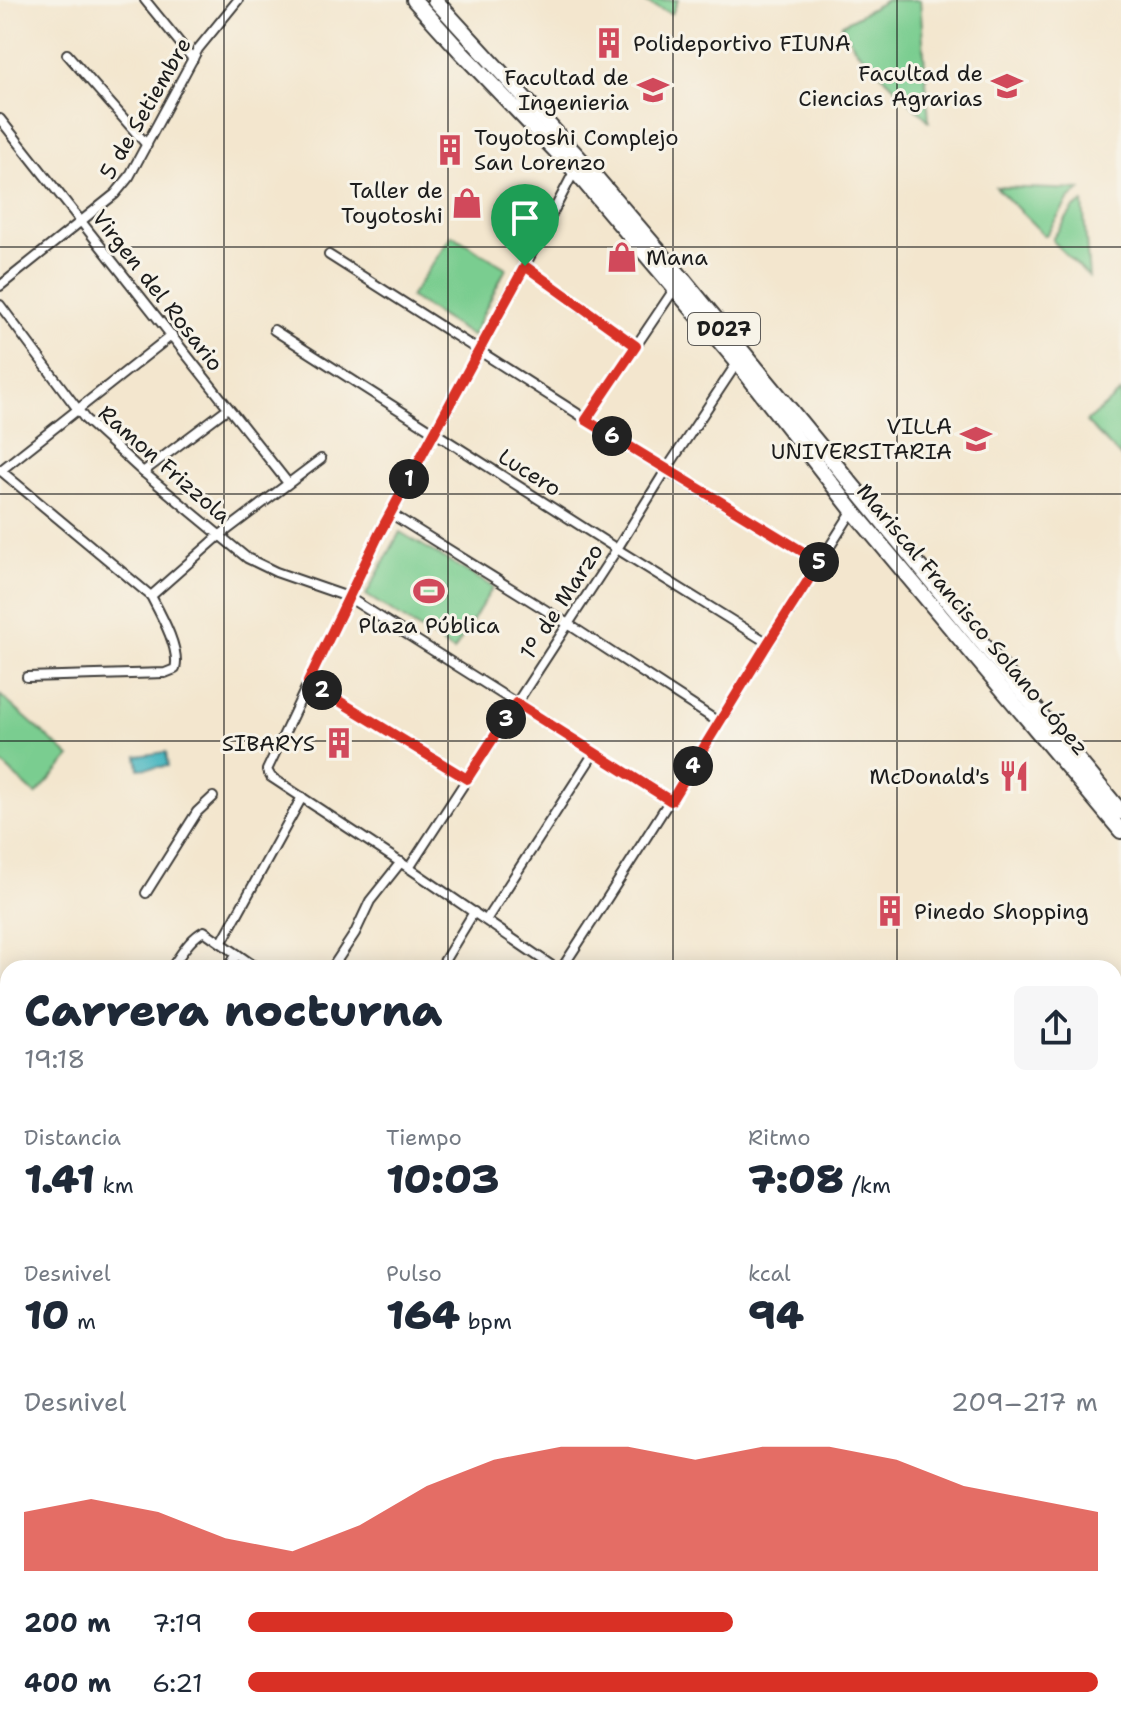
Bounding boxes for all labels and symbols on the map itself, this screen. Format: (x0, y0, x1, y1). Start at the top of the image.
building icon: Polideportivo FIUNA (592, 26, 626, 60)
place label: Polideportivo FIUNA (633, 29, 851, 58)
street label: 5 de Setiembre (93, 32, 198, 185)
place label: Facultad de Ciencias Agrarias (798, 59, 983, 113)
place label: Facultad de Ingenieria (504, 63, 629, 117)
school or university icon: Facultad de Ciencias Agrarias (990, 69, 1024, 103)
school or university icon: Facultad de Ingenieria (636, 73, 670, 107)
place label: Toyotoshi Complejo San Lorenzo (474, 123, 679, 177)
building icon: Toyotoshi Complejo San Lorenzo (433, 133, 467, 167)
place label: Taller de Toyotoshi (341, 176, 443, 230)
pin (491, 184, 559, 266)
shop icon: Taller de Toyotoshi (450, 186, 484, 220)
street label: Virgen del Rosario (85, 204, 230, 377)
shop icon: Mana (605, 240, 639, 274)
place label: Mana (646, 243, 708, 272)
road number: D027 (688, 313, 760, 345)
street label: Ramon Frizzola (92, 399, 237, 530)
place label: VILLA UNIVERSITARIA (771, 412, 952, 466)
pin: 6 (592, 416, 632, 456)
school or university icon: VILLA UNIVERSITARIA (959, 422, 993, 456)
street label: Lucero (493, 442, 567, 503)
pin: 1 (389, 459, 429, 499)
street label: Mariscal Francisco Solano López (850, 477, 1095, 761)
street label: 1° de Marzo (513, 538, 610, 665)
pin: 5 (799, 542, 839, 582)
sports icon: Plaza Pública (412, 574, 446, 608)
place label: Plaza Pública (358, 611, 500, 640)
pin: 2 (302, 670, 342, 710)
pin: 3 (486, 699, 526, 739)
building icon: SIBARYS (322, 726, 356, 760)
place label: SIBARYS (222, 729, 315, 758)
pin: 4 (673, 746, 713, 786)
restaurant icon: McDonald's (997, 759, 1031, 793)
place label: McDonald's (869, 762, 990, 791)
building icon: Pinedo Shopping (873, 894, 907, 928)
place label: Pinedo Shopping (914, 897, 1089, 926)

